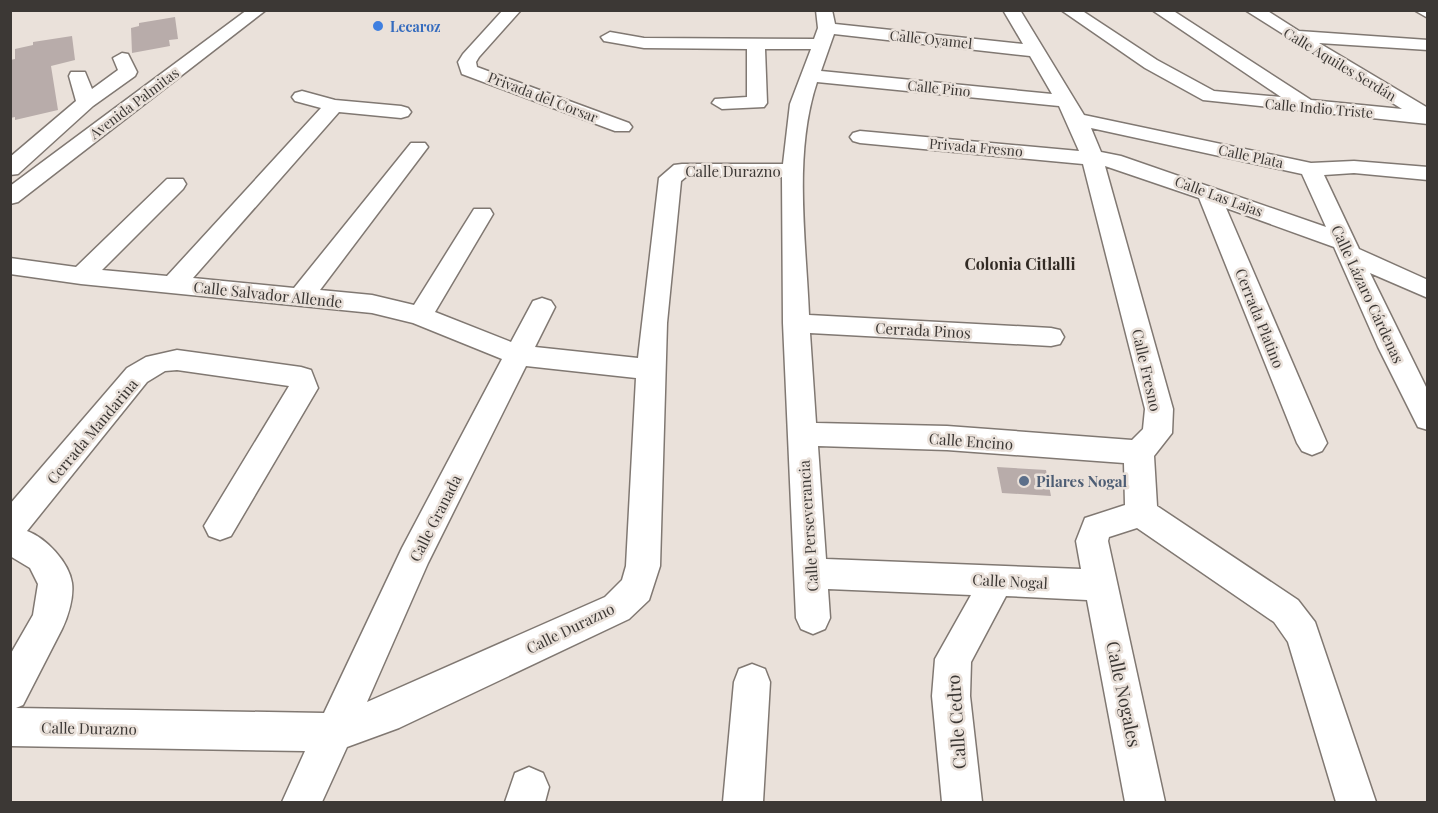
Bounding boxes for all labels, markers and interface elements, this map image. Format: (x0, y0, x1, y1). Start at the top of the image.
place label: Lecaroz (390, 17, 441, 36)
marker: Lecaroz (371, 19, 385, 33)
street label: Calle Aquiles Serdán (1280, 23, 1400, 105)
street label: Calle Oyamel (889, 25, 973, 53)
street label: Avenida Palmitas (85, 63, 183, 143)
street label: Privada del Corsar (485, 67, 601, 127)
street label: Calle Pino (906, 75, 972, 101)
street label: Calle Indio Triste (1264, 94, 1374, 122)
street label: Privada Fresno (928, 133, 1024, 161)
street label: Calle Plata (1217, 140, 1285, 172)
street label: Calle Durazno (685, 161, 781, 181)
street label: Calle Las Lajas (1172, 171, 1266, 221)
street label: Calle Lázaro Cárdenas (1327, 222, 1409, 366)
district label: Colonia Citlalli (964, 253, 1076, 274)
street label: Cerrada Platino (1231, 265, 1289, 371)
street label: Calle Salvador Allende (193, 276, 343, 312)
street label: Cerrada Pinos (875, 318, 971, 342)
street label: Calle Fresno (1128, 327, 1166, 413)
street label: Cerrada Mandarina (42, 374, 142, 488)
street label: Calle Encino (928, 428, 1014, 454)
street label: Calle Perseverancia (793, 459, 823, 592)
street label: Calle Granada (405, 471, 466, 565)
place label: Pilares Nogal (1036, 471, 1127, 491)
marker: Pilares Nogal (1017, 474, 1031, 488)
street label: Calle Nogal (972, 569, 1048, 593)
street label: Calle Durazno (523, 598, 617, 658)
street label: Calle Nogales (1101, 639, 1147, 749)
street label: Calle Cedro (941, 674, 971, 770)
street label: Calle Durazno (41, 717, 137, 739)

